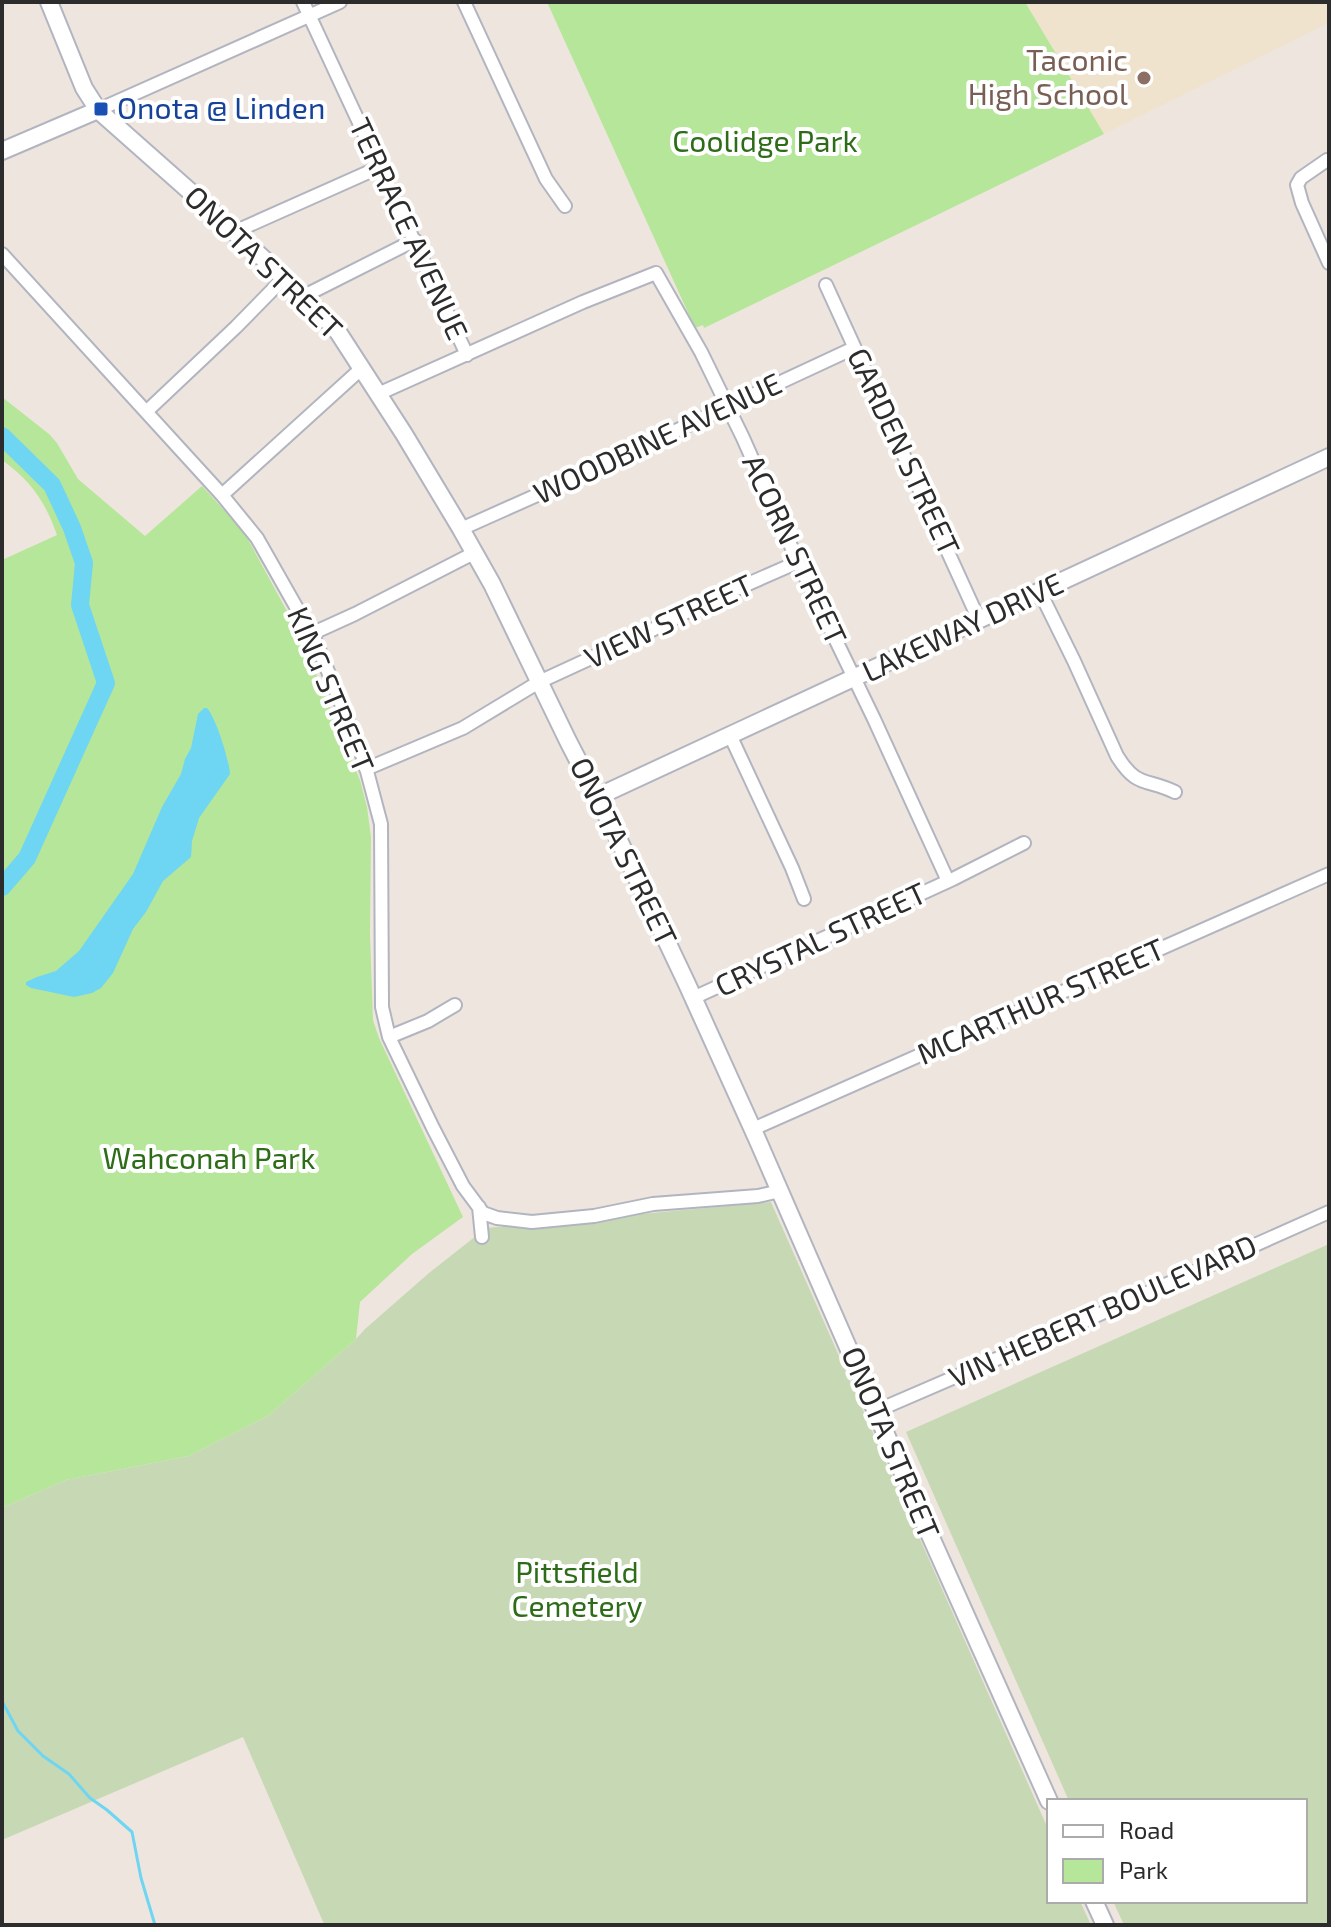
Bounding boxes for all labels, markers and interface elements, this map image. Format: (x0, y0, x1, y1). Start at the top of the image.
place label: Taconic High School (968, 41, 1128, 111)
marker: Taconic High School (1135, 69, 1153, 87)
place label: Onota @ Linden (117, 89, 325, 125)
marker: Onota @ Linden (92, 100, 110, 118)
street label: TERRACE AVENUE (343, 112, 477, 345)
park label: Coolidge Park (672, 122, 858, 158)
street label: ONOTA STREET (178, 177, 351, 346)
street label: GARDEN STREET (841, 342, 969, 560)
street label: WOODBINE AVENUE (527, 364, 787, 510)
street label: ACORN STREET (736, 448, 856, 650)
street label: LAKEWAY DRIVE (856, 564, 1068, 688)
street label: VIEW STREET (578, 566, 758, 675)
street label: KING STREET (281, 601, 383, 777)
street label: ONOTA STREET (564, 751, 686, 951)
street label: CRYSTAL STREET (709, 874, 931, 1003)
street label: MCARTHUR STREET (911, 929, 1169, 1071)
park label: Wahconah Park (103, 1139, 315, 1175)
street label: VIN HEBERT BOULEVARD (943, 1226, 1262, 1394)
street label: ONOTA STREET (835, 1341, 948, 1544)
park label: Pittsfield Cemetery (511, 1553, 643, 1623)
legend (1047, 1799, 1307, 1903)
text: Road (1119, 1815, 1174, 1844)
text: Park (1119, 1855, 1168, 1884)

